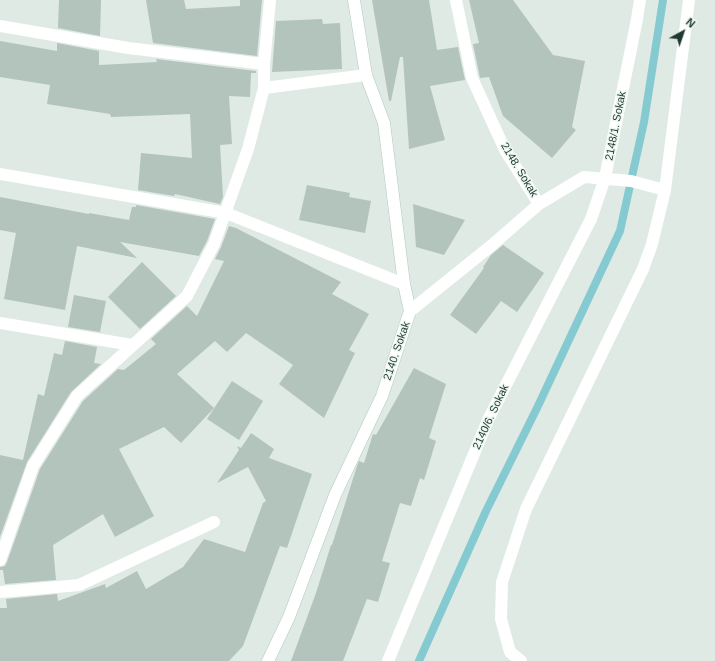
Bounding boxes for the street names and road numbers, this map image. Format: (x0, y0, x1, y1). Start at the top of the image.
street label: 2148/1. Sokak (603, 90, 629, 162)
street label: 2148. Sokak (498, 140, 540, 200)
street label: 2140. Sokak (381, 320, 413, 382)
street label: 2140/6. Sokak (470, 382, 512, 452)

